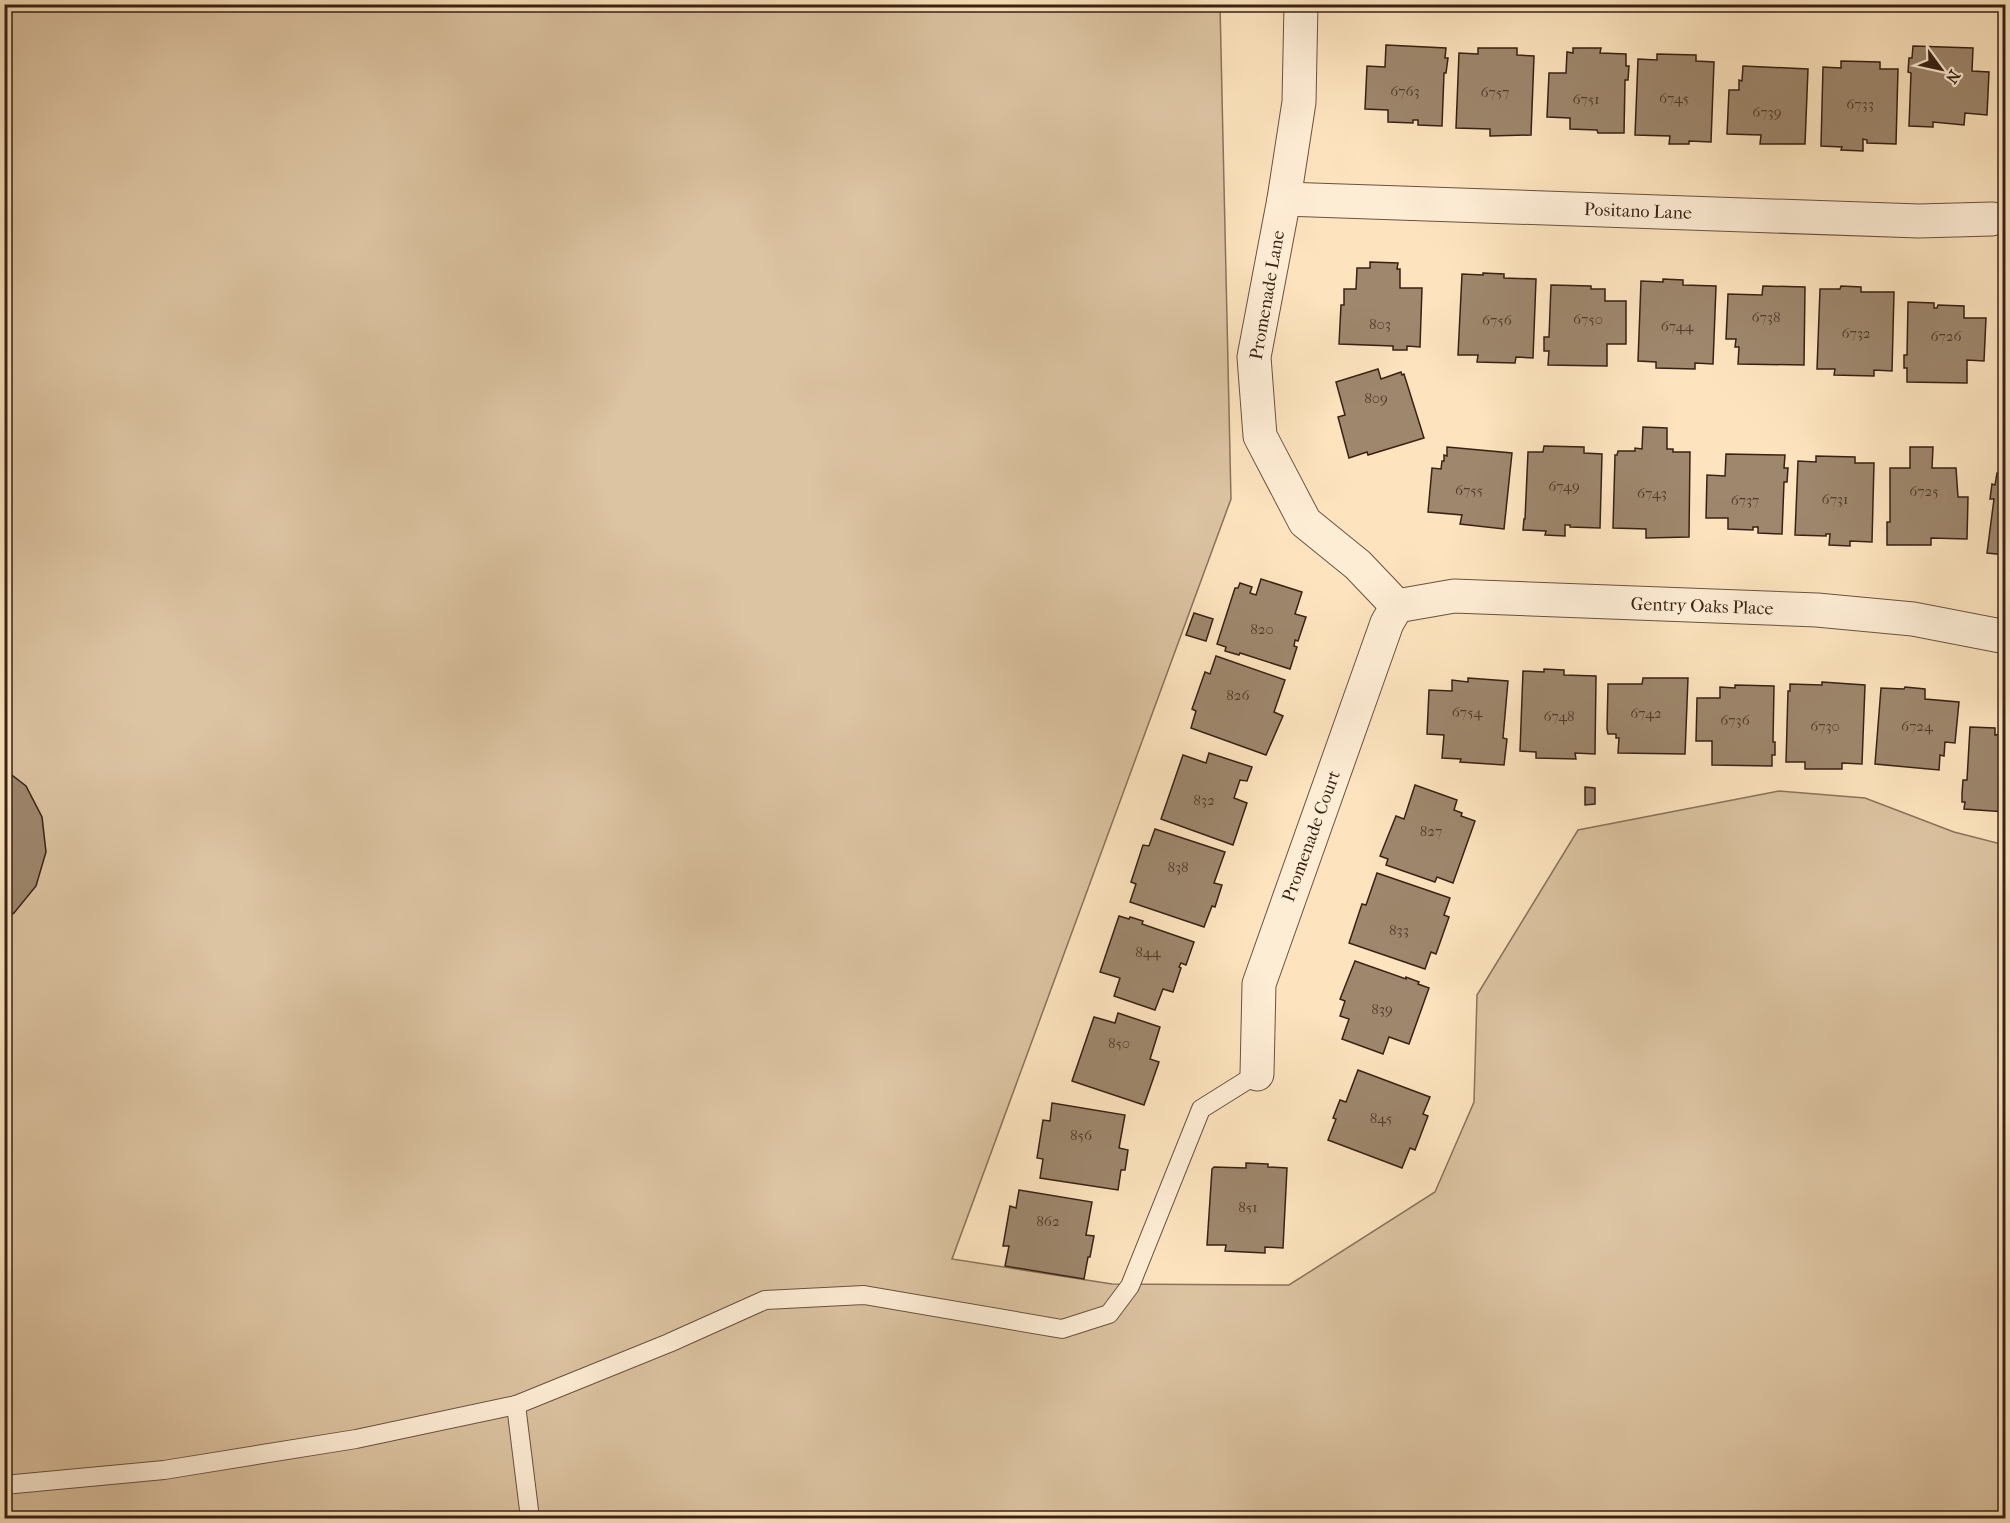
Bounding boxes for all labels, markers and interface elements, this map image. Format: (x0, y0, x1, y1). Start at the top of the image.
north arrow (1911, 39, 1971, 99)
text: N (1941, 67, 1964, 88)
house number: 6763 (1390, 82, 1420, 100)
house number: 6757 (1481, 83, 1509, 101)
house number: 6745 (1659, 89, 1689, 107)
house number: 6751 (1572, 90, 1600, 108)
house number: 6733 (1846, 95, 1874, 113)
house number: 6739 (1752, 103, 1782, 121)
street label: Positano Lane (1584, 199, 1692, 224)
street label: Promenade Lane (1246, 229, 1289, 361)
house number: 6738 (1752, 308, 1780, 326)
house number: 6750 (1573, 310, 1603, 328)
house number: 6756 (1482, 311, 1513, 329)
house number: 803 (1369, 315, 1391, 333)
house number: 6744 (1661, 317, 1694, 335)
house number: 6732 (1841, 324, 1871, 342)
house number: 6726 (1930, 327, 1962, 345)
house number: 809 (1364, 389, 1388, 407)
house number: 6749 (1548, 477, 1580, 495)
house number: 6755 (1455, 481, 1483, 499)
house number: 6725 (1909, 482, 1939, 500)
house number: 6743 (1637, 484, 1667, 502)
house number: 6731 (1822, 490, 1848, 508)
house number: 6737 (1731, 491, 1759, 509)
street label: Gentry Oaks Place (1630, 594, 1774, 619)
house number: 820 (1250, 620, 1274, 638)
house number: 826 (1226, 686, 1251, 704)
house number: 6754 (1452, 703, 1483, 721)
house number: 6742 (1630, 704, 1662, 722)
house number: 6748 (1543, 707, 1575, 725)
house number: 6736 (1720, 711, 1751, 729)
house number: 6730 (1810, 717, 1840, 735)
house number: 6724 (1901, 717, 1934, 735)
street label: Promenade Court (1278, 767, 1345, 905)
house number: 832 (1193, 791, 1215, 809)
house number: 827 (1420, 822, 1442, 840)
house number: 838 (1167, 858, 1189, 876)
house number: 833 (1389, 921, 1409, 939)
house number: 844 (1135, 943, 1162, 961)
house number: 839 (1371, 1000, 1393, 1018)
house number: 850 (1108, 1034, 1130, 1052)
house number: 845 (1370, 1109, 1392, 1127)
house number: 856 (1070, 1126, 1093, 1144)
house number: 851 (1238, 1198, 1258, 1216)
house number: 862 (1036, 1212, 1060, 1230)

